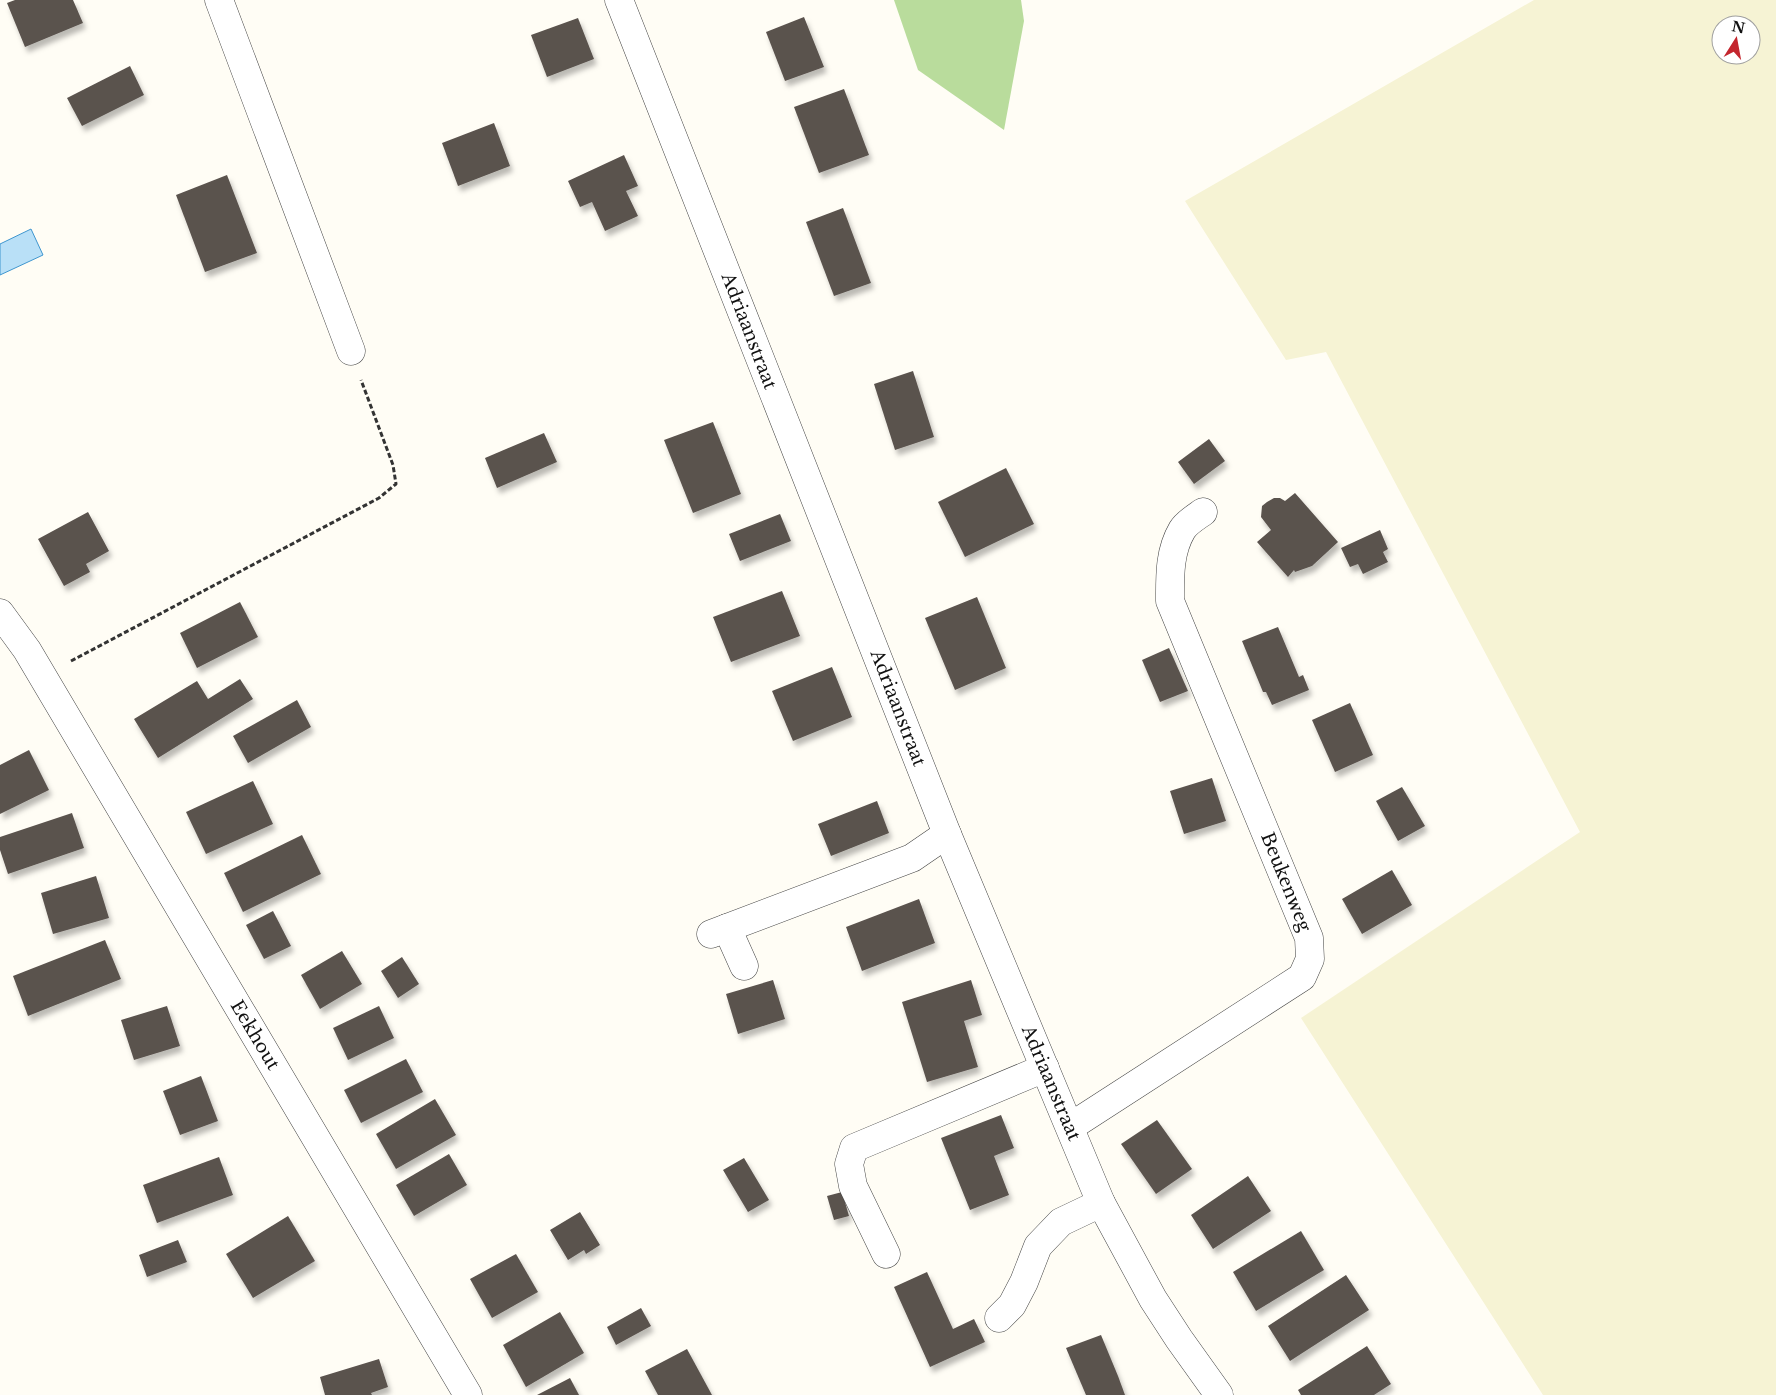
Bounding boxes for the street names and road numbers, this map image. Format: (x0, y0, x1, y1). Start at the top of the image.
street label: Adriaanstraat (716, 269, 781, 393)
street label: Adriaanstraat (865, 646, 930, 770)
street label: Beukenweg (1256, 829, 1316, 935)
street label: Eekhout (226, 996, 284, 1074)
street label: Adriaanstraat (1016, 1021, 1085, 1144)

